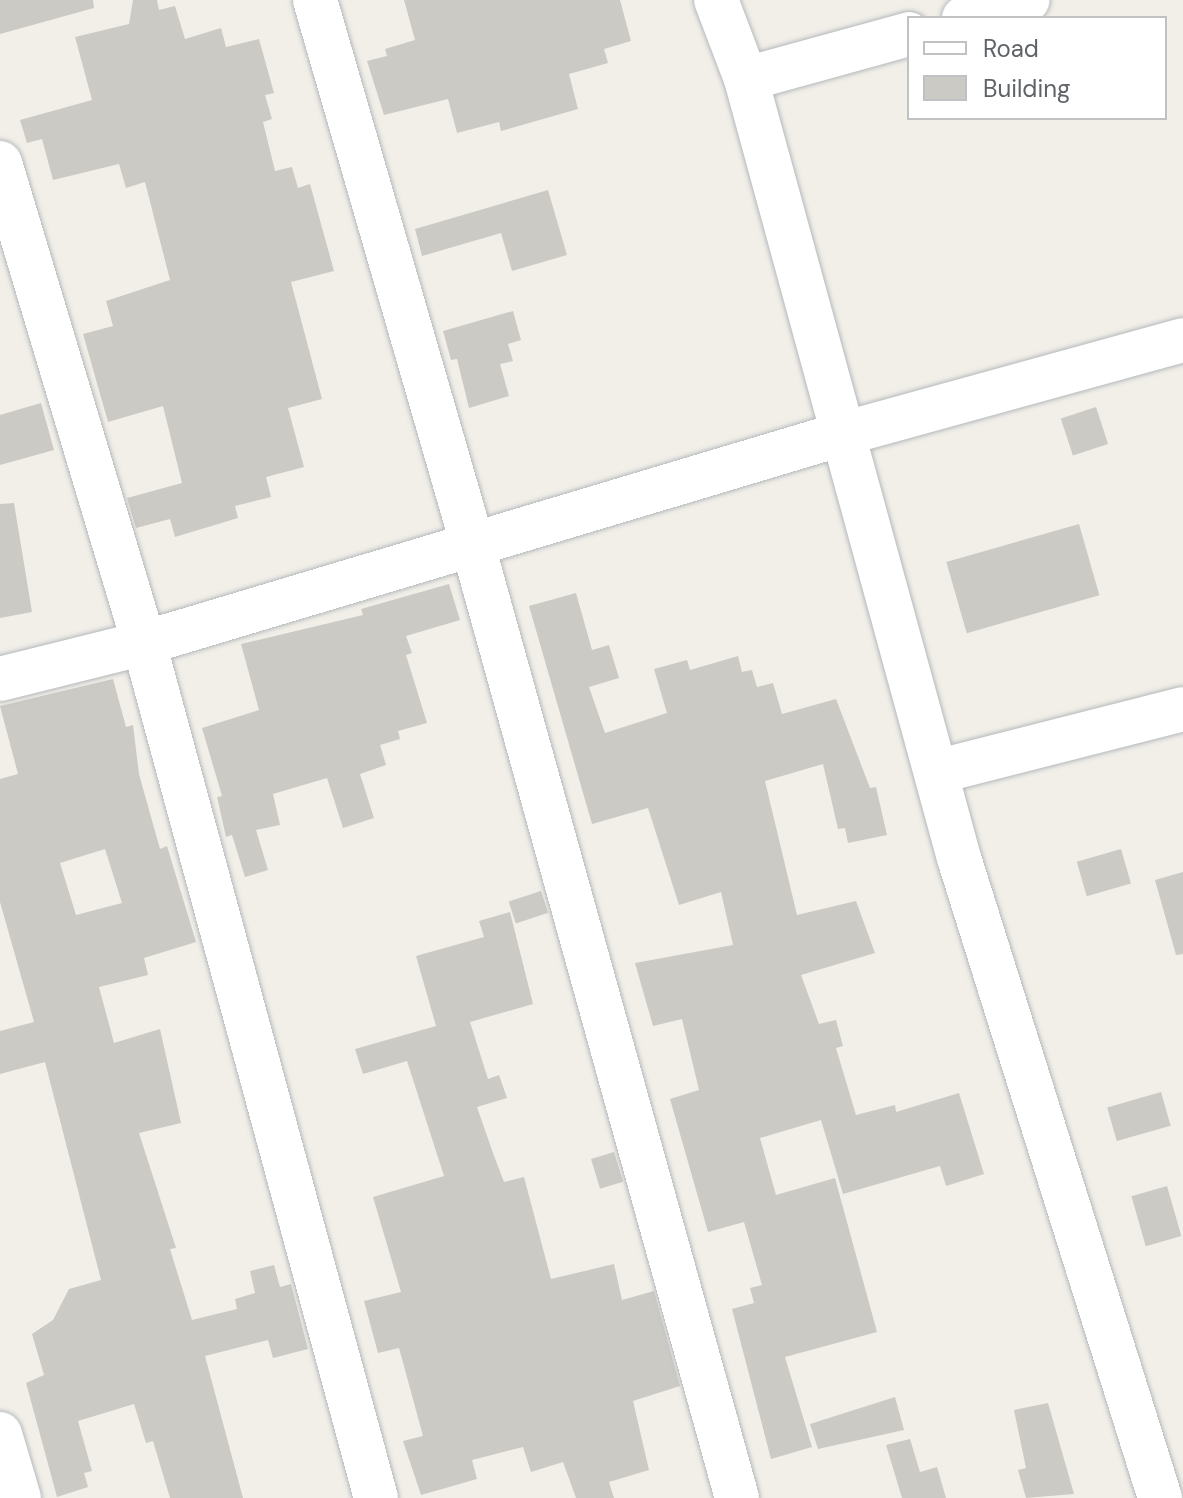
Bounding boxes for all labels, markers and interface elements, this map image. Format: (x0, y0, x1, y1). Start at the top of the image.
legend (907, 16, 1167, 120)
text: Road (983, 33, 1039, 64)
text: Building (983, 73, 1070, 104)

